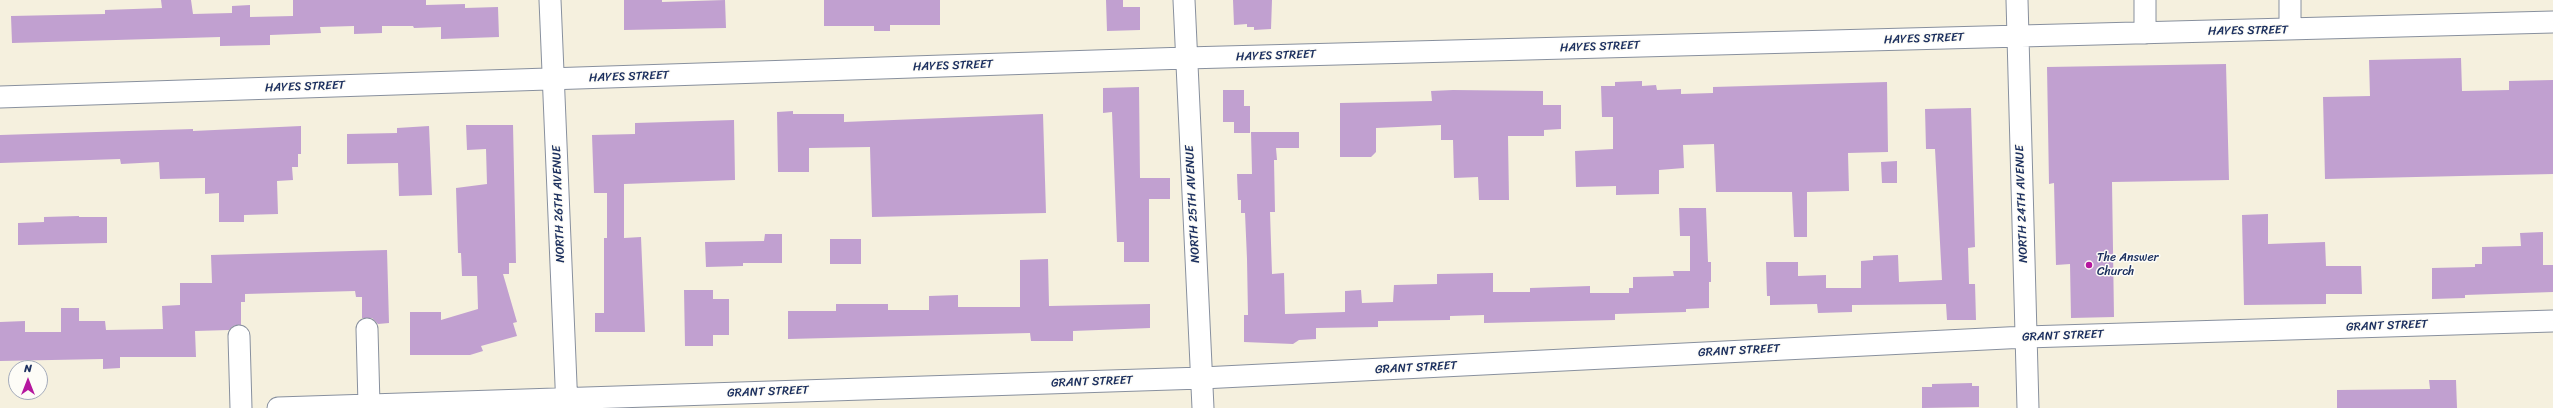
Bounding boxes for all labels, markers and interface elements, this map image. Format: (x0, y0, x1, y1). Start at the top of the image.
street label: HAYES STREET (2208, 23, 2288, 39)
street label: HAYES STREET (1884, 30, 1964, 48)
street label: HAYES STREET (1560, 38, 1640, 56)
street label: HAYES STREET (1236, 47, 1316, 65)
street label: HAYES STREET (913, 57, 993, 75)
street label: HAYES STREET (589, 68, 669, 86)
street label: HAYES STREET (265, 78, 345, 96)
street label: NORTH 26TH AVENUE (550, 145, 568, 263)
street label: NORTH 25TH AVENUE (1183, 145, 1203, 263)
street label: NORTH 24TH AVENUE (2013, 145, 2031, 263)
place label: The Answer Church (2097, 251, 2158, 279)
marker: The Answer Church (2084, 260, 2094, 270)
street label: GRANT STREET (2346, 317, 2428, 335)
street label: GRANT STREET (2022, 327, 2104, 345)
street label: GRANT STREET (1698, 342, 1780, 360)
text: N (24, 359, 32, 378)
street label: GRANT STREET (1375, 359, 1457, 377)
north arrow (8, 360, 48, 400)
street label: GRANT STREET (1051, 373, 1133, 391)
street label: GRANT STREET (727, 383, 809, 401)

